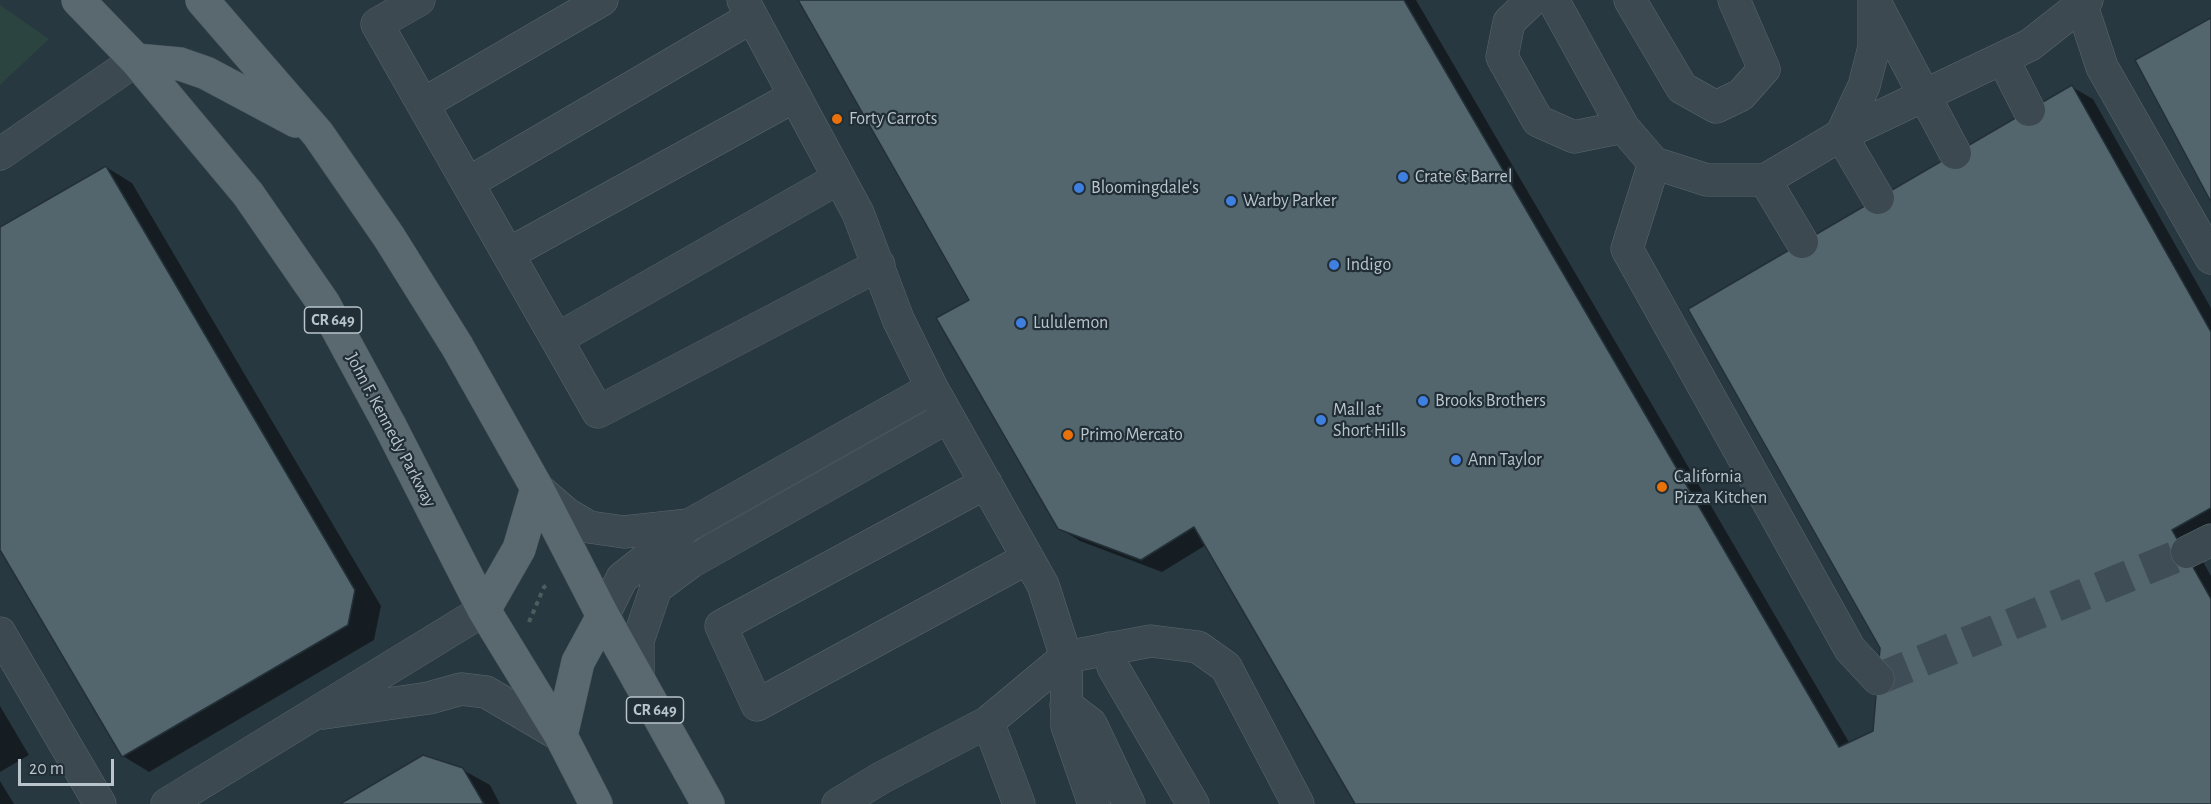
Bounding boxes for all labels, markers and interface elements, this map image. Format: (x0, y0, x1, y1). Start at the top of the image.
place label: Forty Carrots (849, 108, 937, 130)
marker: Forty Carrots (830, 112, 844, 126)
place label: Crate & Barrel (1415, 166, 1512, 188)
marker: Crate & Barrel (1396, 170, 1410, 184)
place label: Bloomingdale's (1091, 177, 1199, 199)
marker: Bloomingdale's (1072, 181, 1086, 195)
place label: Warby Parker (1243, 190, 1337, 212)
marker: Warby Parker (1224, 194, 1238, 208)
place label: Indigo (1346, 254, 1391, 276)
marker: Indigo (1327, 258, 1341, 272)
road number: CR 649 (304, 307, 362, 333)
place label: Lululemon (1033, 312, 1108, 334)
marker: Lululemon (1014, 316, 1028, 330)
street label: John F. Kennedy Parkway (341, 349, 441, 511)
place label: Brooks Brothers (1435, 390, 1546, 412)
marker: Brooks Brothers (1416, 394, 1430, 408)
place label: Mall at Short Hills (1333, 399, 1406, 442)
marker: Mall at Short Hills (1314, 413, 1328, 427)
place label: Primo Mercato (1080, 424, 1183, 446)
marker: Primo Mercato (1061, 428, 1075, 442)
place label: Ann Taylor (1468, 449, 1542, 471)
marker: Ann Taylor (1449, 453, 1463, 467)
place label: California Pizza Kitchen (1674, 466, 1767, 508)
marker: California Pizza Kitchen (1655, 480, 1669, 494)
road number: CR 649 (626, 697, 684, 723)
scale bar (21, 747, 117, 785)
text: 20 m (29, 760, 64, 778)

